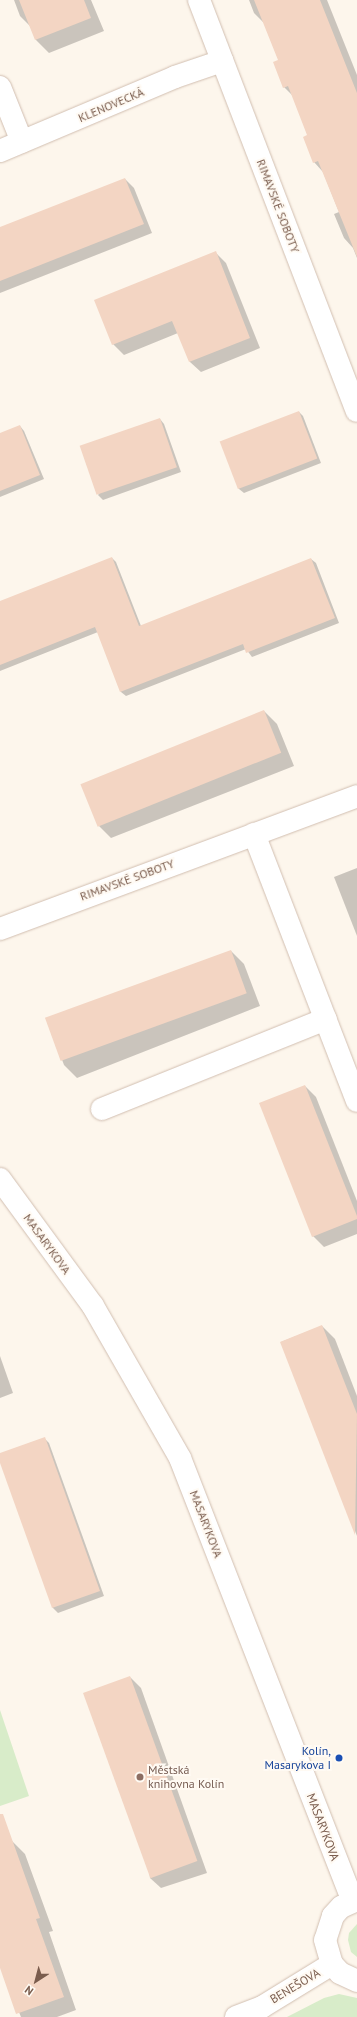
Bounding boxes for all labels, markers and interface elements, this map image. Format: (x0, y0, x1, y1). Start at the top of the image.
street label: KLENOVECKÁ (76, 85, 146, 125)
street label: RIMAVSKÉ SOBOTY (254, 157, 302, 255)
street label: RIMAVSKÉ SOBOTY (78, 856, 176, 904)
street label: MASARYKOVA (20, 1211, 74, 1277)
street label: MASARYKOVA (187, 1488, 225, 1560)
place label: Kolín, Masarykova I (265, 1744, 331, 1772)
marker: Kolín, Masarykova I (334, 1753, 344, 1763)
place label: Městská knihovna Kolín (148, 1763, 224, 1791)
marker: Městská knihovna Kolín (135, 1772, 145, 1782)
street label: MASARYKOVA (304, 1791, 342, 1863)
north arrow (16, 1961, 56, 2001)
street label: BENEŠOVA (268, 1966, 322, 2006)
text: N (22, 1983, 36, 1999)

